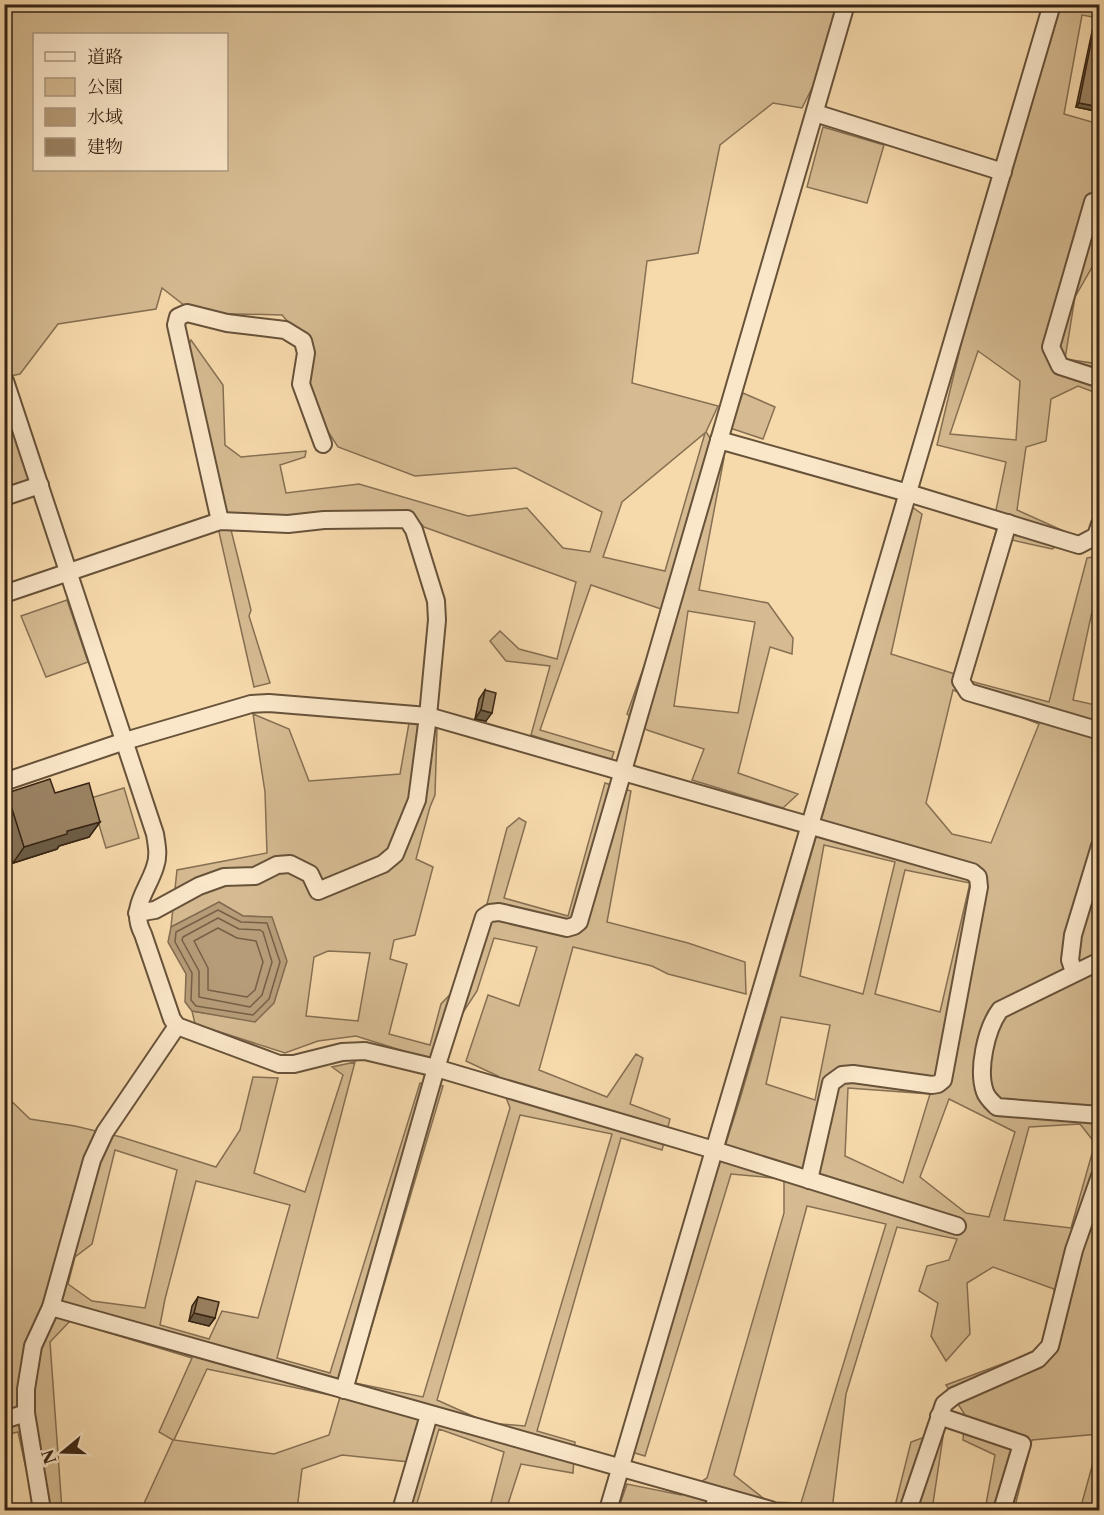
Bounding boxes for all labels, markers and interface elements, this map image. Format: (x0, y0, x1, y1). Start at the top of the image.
legend (33, 33, 228, 171)
text: 道路 (87, 46, 123, 68)
text: 公園 (87, 76, 123, 98)
text: 水域 (87, 106, 123, 128)
text: 建物 (87, 136, 123, 158)
north arrow (33, 1422, 93, 1482)
text: N (37, 1447, 61, 1467)

